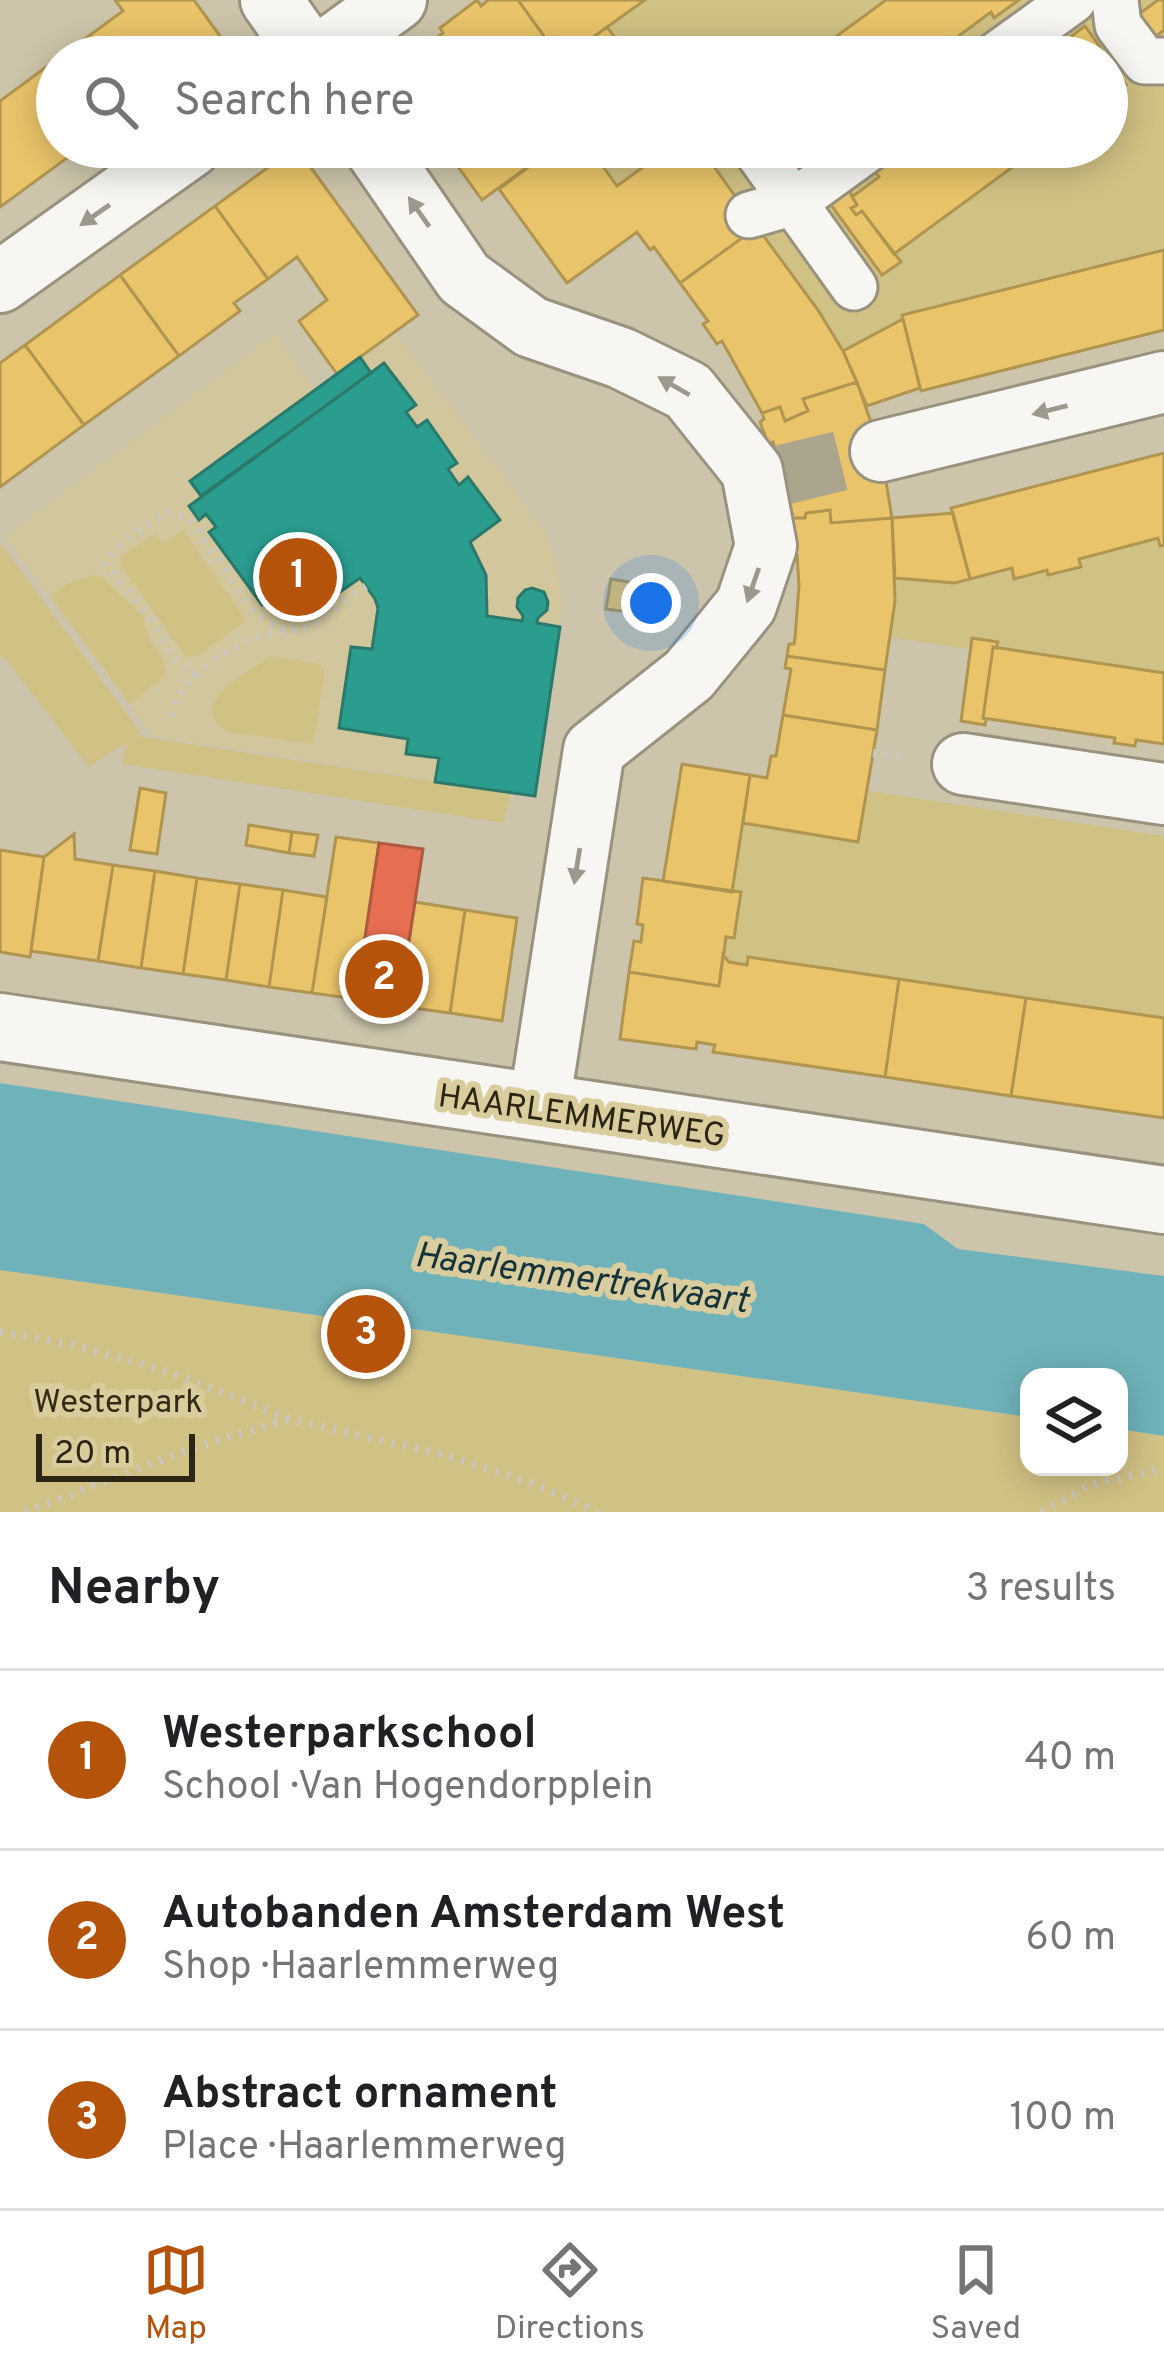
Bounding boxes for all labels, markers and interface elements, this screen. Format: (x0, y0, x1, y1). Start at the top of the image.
search box (36, 36, 1128, 168)
icon: search (78, 69, 144, 135)
text: Search here (174, 74, 414, 131)
one-way arrow (408, 196, 431, 229)
one-way arrow (79, 202, 111, 226)
one-way arrow (657, 376, 691, 397)
one-way arrow (1032, 401, 1069, 420)
pin: 1 (259, 532, 337, 622)
one-way arrow (742, 567, 761, 604)
your location (621, 573, 681, 633)
one-way arrow (567, 848, 586, 885)
pin: 2 (345, 934, 423, 1024)
street label: HAARLEMMERWEG (435, 1077, 728, 1159)
water label: Haarlemmertrekvaart (412, 1234, 753, 1326)
pin: 3 (327, 1289, 405, 1379)
map controls (1020, 1368, 1128, 1476)
button: layers (1020, 1368, 1128, 1476)
park label: Westerpark (33, 1383, 203, 1425)
scale bar (36, 1428, 195, 1481)
text: 20 m (54, 1434, 131, 1476)
text: Nearby (48, 1558, 220, 1623)
text: 3 results (966, 1566, 1116, 1615)
text: Westerparkschool (162, 1707, 537, 1764)
text: 1 (79, 1735, 95, 1784)
text: 40 m (1025, 1735, 1116, 1784)
text: School · Van Hogendorpplein (162, 1764, 654, 1813)
text: Autobanden Amsterdam West (162, 1887, 785, 1944)
text: 2 (75, 1915, 99, 1964)
text: 60 m (1025, 1915, 1116, 1964)
text: Shop · Haarlemmerweg (162, 1944, 559, 1993)
text: Abstract ornament (162, 2067, 557, 2124)
text: 3 (75, 2095, 99, 2144)
text: 100 m (1009, 2095, 1116, 2144)
text: Place · Haarlemmerweg (162, 2124, 566, 2173)
tab: Map (143, 2237, 209, 2351)
tab: Directions (495, 2237, 645, 2351)
tab: Saved (930, 2237, 1021, 2351)

